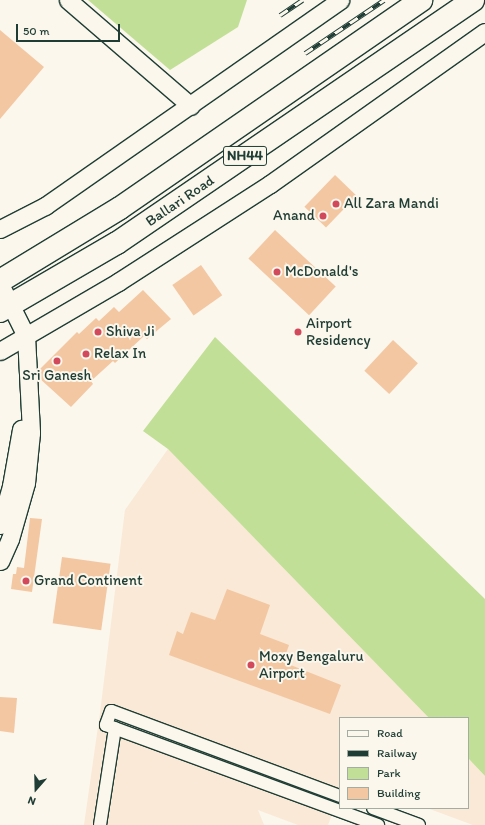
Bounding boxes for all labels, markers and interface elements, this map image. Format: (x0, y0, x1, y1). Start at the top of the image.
scale bar (18, 16, 122, 42)
text: 50 m (23, 24, 49, 38)
road number: NH44 (223, 144, 267, 168)
street label: Ballari Road (142, 171, 218, 231)
place label: All Zara Mandi (344, 195, 438, 213)
marker: All Zara Mandi (331, 199, 341, 209)
place label: Anand (273, 207, 315, 225)
marker: Anand (318, 211, 328, 221)
place label: McDonald's (285, 263, 358, 281)
marker: McDonald's (272, 267, 282, 277)
place label: Airport Residency (306, 314, 370, 349)
place label: Shiva Ji (106, 323, 155, 341)
marker: Shiva Ji (93, 327, 103, 337)
marker: Airport Residency (293, 327, 303, 337)
place label: Relax In (94, 345, 146, 363)
marker: Relax In (81, 349, 91, 359)
marker: Sri Ganesh (52, 356, 62, 366)
place label: Sri Ganesh (22, 367, 92, 385)
place label: Grand Continent (34, 572, 143, 590)
marker: Grand Continent (21, 576, 31, 586)
place label: Moxy Bengaluru Airport (259, 647, 363, 682)
marker: Moxy Bengaluru Airport (246, 660, 256, 670)
legend (339, 717, 469, 809)
text: Road (377, 726, 403, 740)
text: Railway (377, 746, 417, 760)
text: Park (377, 766, 401, 780)
north arrow (16, 769, 56, 809)
text: Building (377, 786, 420, 800)
text: N (26, 793, 37, 808)

